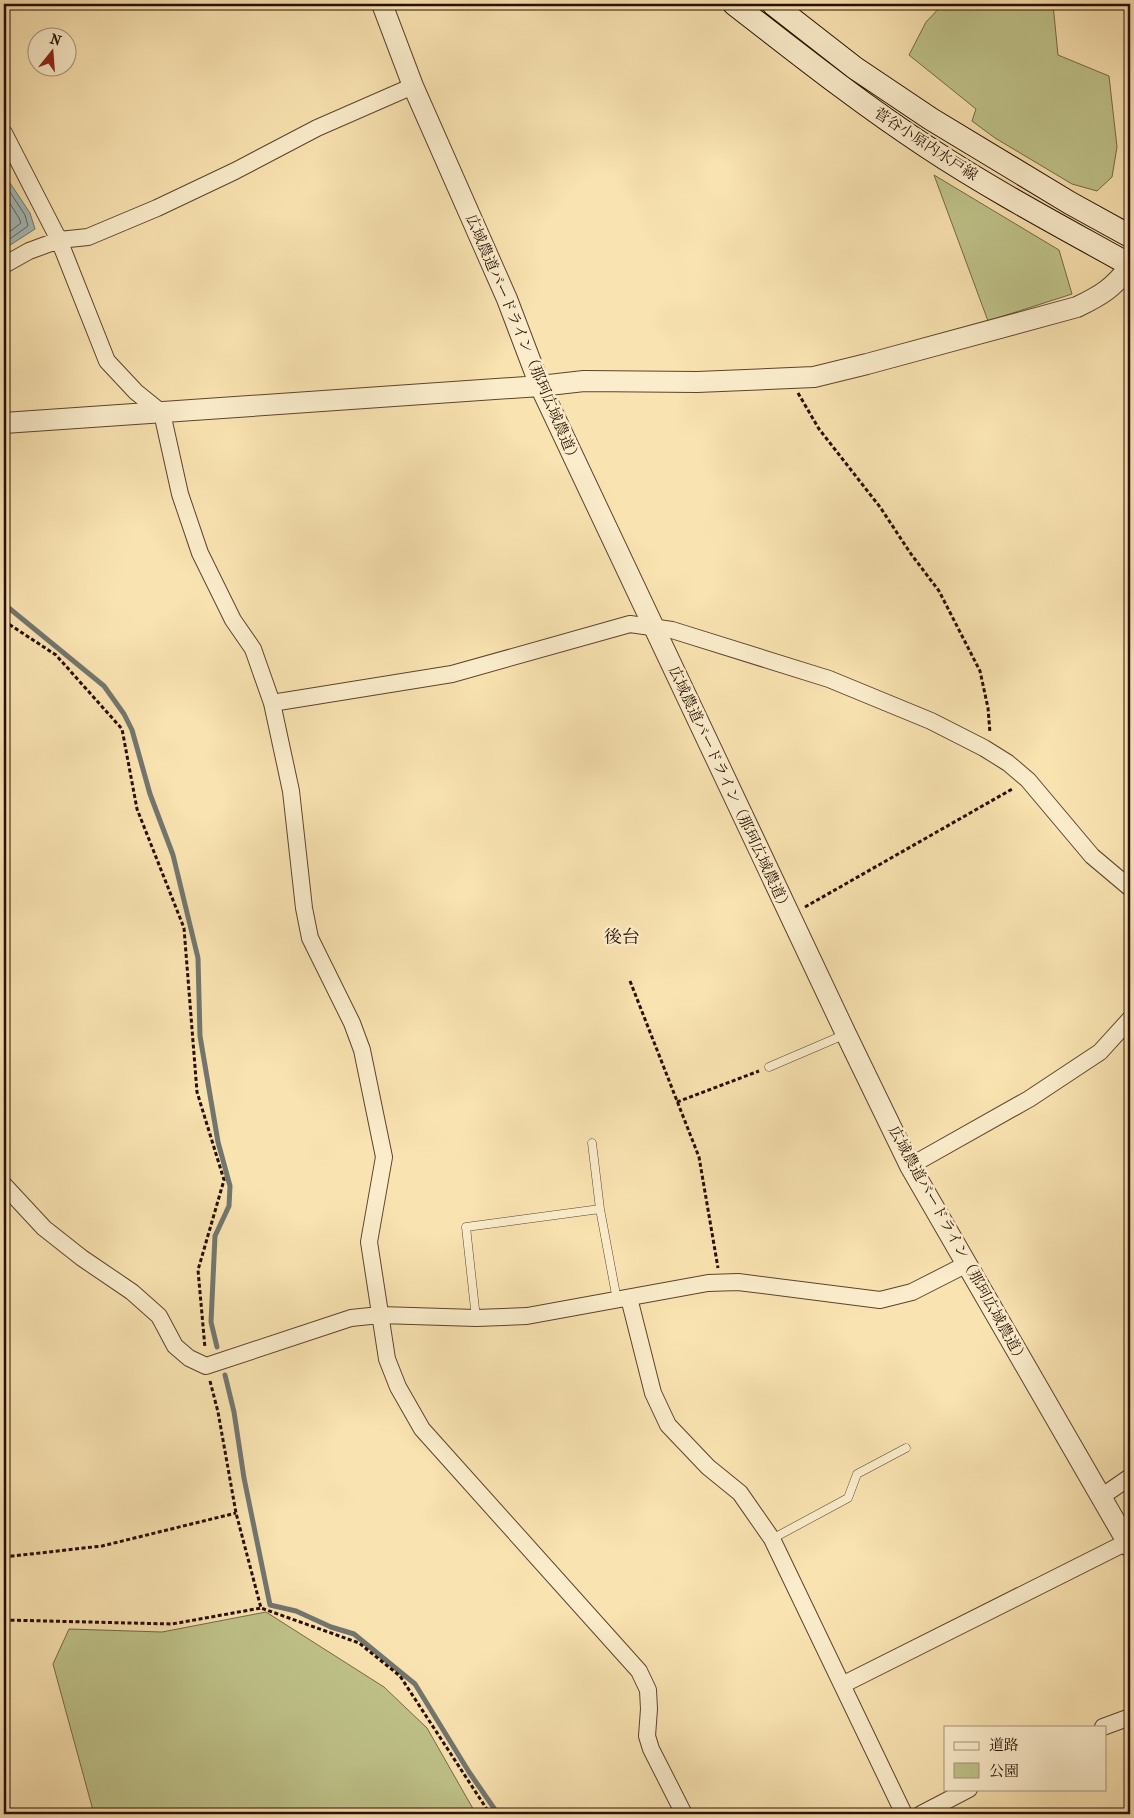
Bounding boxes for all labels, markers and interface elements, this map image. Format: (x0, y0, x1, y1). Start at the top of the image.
north arrow (28, 28, 78, 78)
text: N (48, 30, 64, 50)
street label: 菅谷小原内水戸線 (871, 104, 981, 184)
street label: 広域農道バードライン（那珂広域農道） (462, 211, 584, 467)
street label: 広域農道バードライン（那珂広域農道） (665, 663, 795, 915)
district label: 後台 (604, 927, 640, 948)
street label: 広域農道バードライン（那珂広域農道） (885, 1123, 1031, 1367)
legend (944, 1726, 1106, 1790)
text: 道路 (989, 1736, 1019, 1754)
text: 公園 (989, 1762, 1019, 1780)

